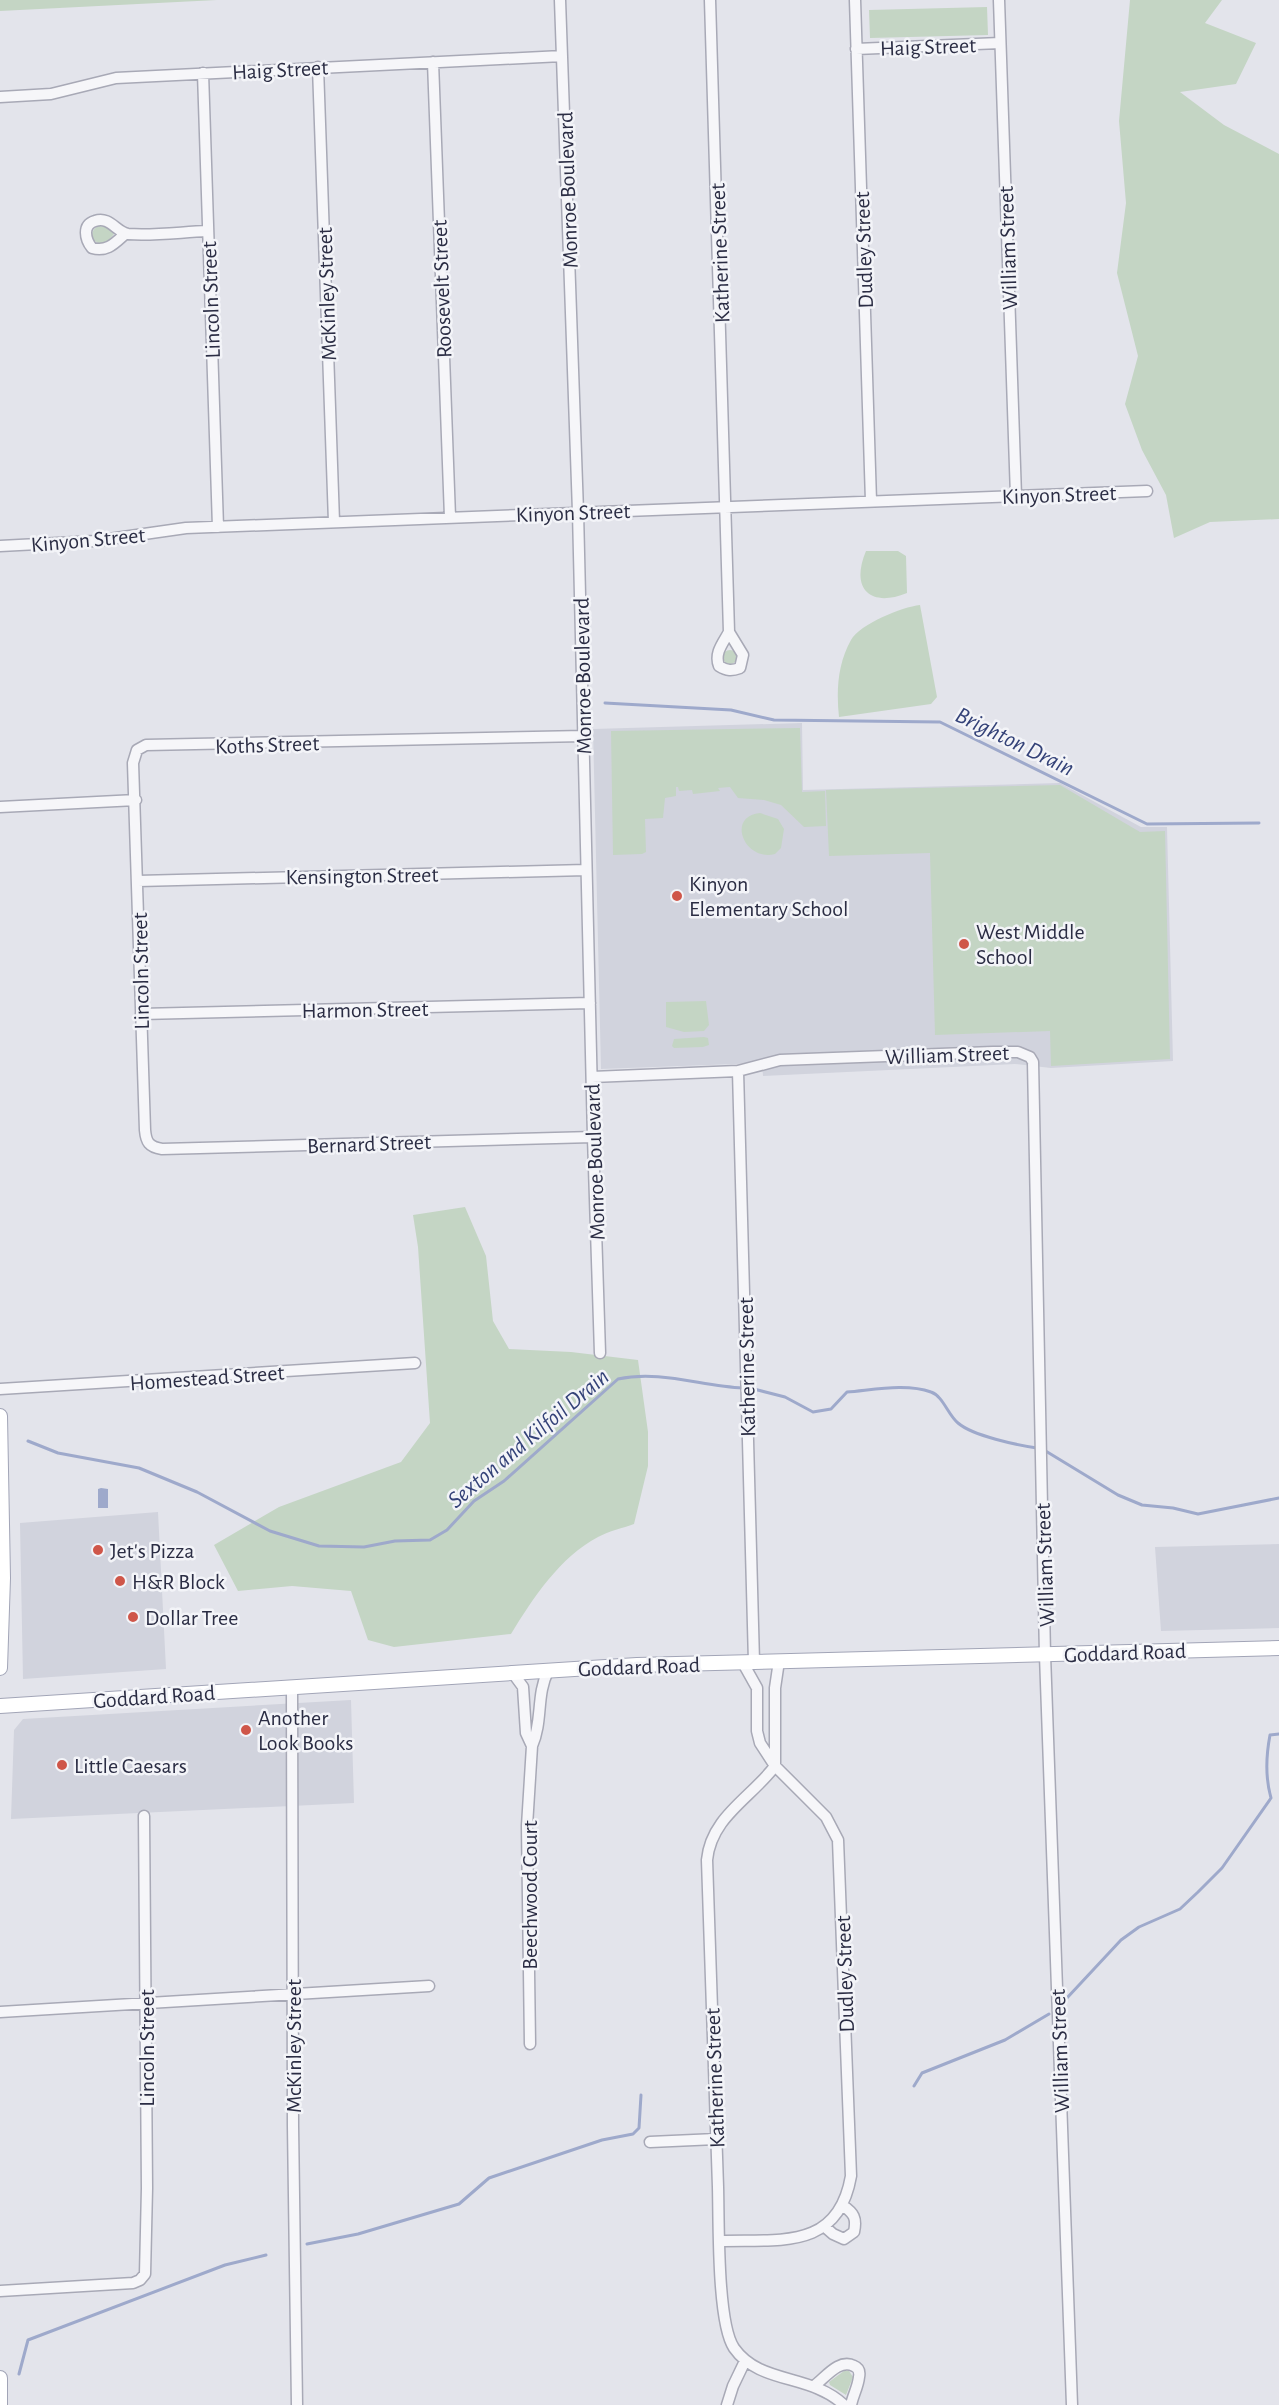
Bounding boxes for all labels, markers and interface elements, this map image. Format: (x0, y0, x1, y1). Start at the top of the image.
street label: Haig Street (880, 34, 977, 60)
street label: Haig Street (231, 56, 329, 84)
street label: Monroe Boulevard (554, 111, 582, 269)
street label: Katherine Street (707, 183, 733, 323)
street label: William Street (995, 186, 1021, 310)
street label: Dudley Street (851, 191, 877, 309)
street label: Roosevelt Street (429, 219, 455, 358)
street label: McKinley Street (314, 227, 340, 361)
street label: Lincoln Street (198, 241, 224, 359)
street label: Kinyon Street (1001, 482, 1117, 508)
street label: Kinyon Street (515, 500, 631, 526)
street label: Kinyon Street (30, 524, 146, 556)
street label: Monroe Boulevard (571, 597, 595, 755)
water label: Brighton Drain (951, 703, 1078, 781)
street label: Koths Street (215, 732, 320, 758)
street label: Kensington Street (286, 864, 439, 888)
place label: Kinyon Elementary School (689, 873, 849, 920)
marker: Kinyon Elementary School (670, 889, 684, 903)
street label: Lincoln Street (129, 912, 153, 1030)
place label: West Middle School (976, 921, 1085, 968)
marker: West Middle School (957, 937, 971, 951)
street label: Harmon Street (302, 998, 429, 1022)
street label: William Street (885, 1042, 1009, 1068)
street label: Monroe Boulevard (581, 1083, 609, 1241)
street label: Bernard Street (307, 1131, 431, 1157)
street label: Katherine Street (735, 1297, 759, 1437)
street label: Homestead Street (129, 1362, 285, 1394)
water label: Sexton and Kilfoil Drain (444, 1365, 614, 1513)
street label: William Street (1032, 1503, 1058, 1627)
place label: Jet's Pizza (110, 1540, 194, 1562)
marker: Jet's Pizza (91, 1543, 105, 1557)
place label: H&R Block (132, 1571, 225, 1593)
marker: H&R Block (113, 1574, 127, 1588)
place label: Dollar Tree (145, 1607, 238, 1629)
marker: Dollar Tree (126, 1610, 140, 1624)
street label: Goddard Road (1064, 1640, 1186, 1666)
street label: Goddard Road (578, 1654, 700, 1680)
street label: Goddard Road (92, 1682, 216, 1712)
place label: Another Look Books (258, 1707, 353, 1754)
marker: Another Look Books (239, 1723, 253, 1737)
place label: Little Caesars (74, 1755, 187, 1777)
marker: Little Caesars (55, 1758, 69, 1772)
street label: Beechwood Court (519, 1820, 541, 1970)
street label: Dudley Street (832, 1915, 858, 2033)
street label: McKinley Street (283, 1979, 305, 2113)
street label: Lincoln Street (136, 1989, 158, 2107)
street label: William Street (1047, 1989, 1073, 2113)
street label: Katherine Street (702, 2008, 728, 2148)

